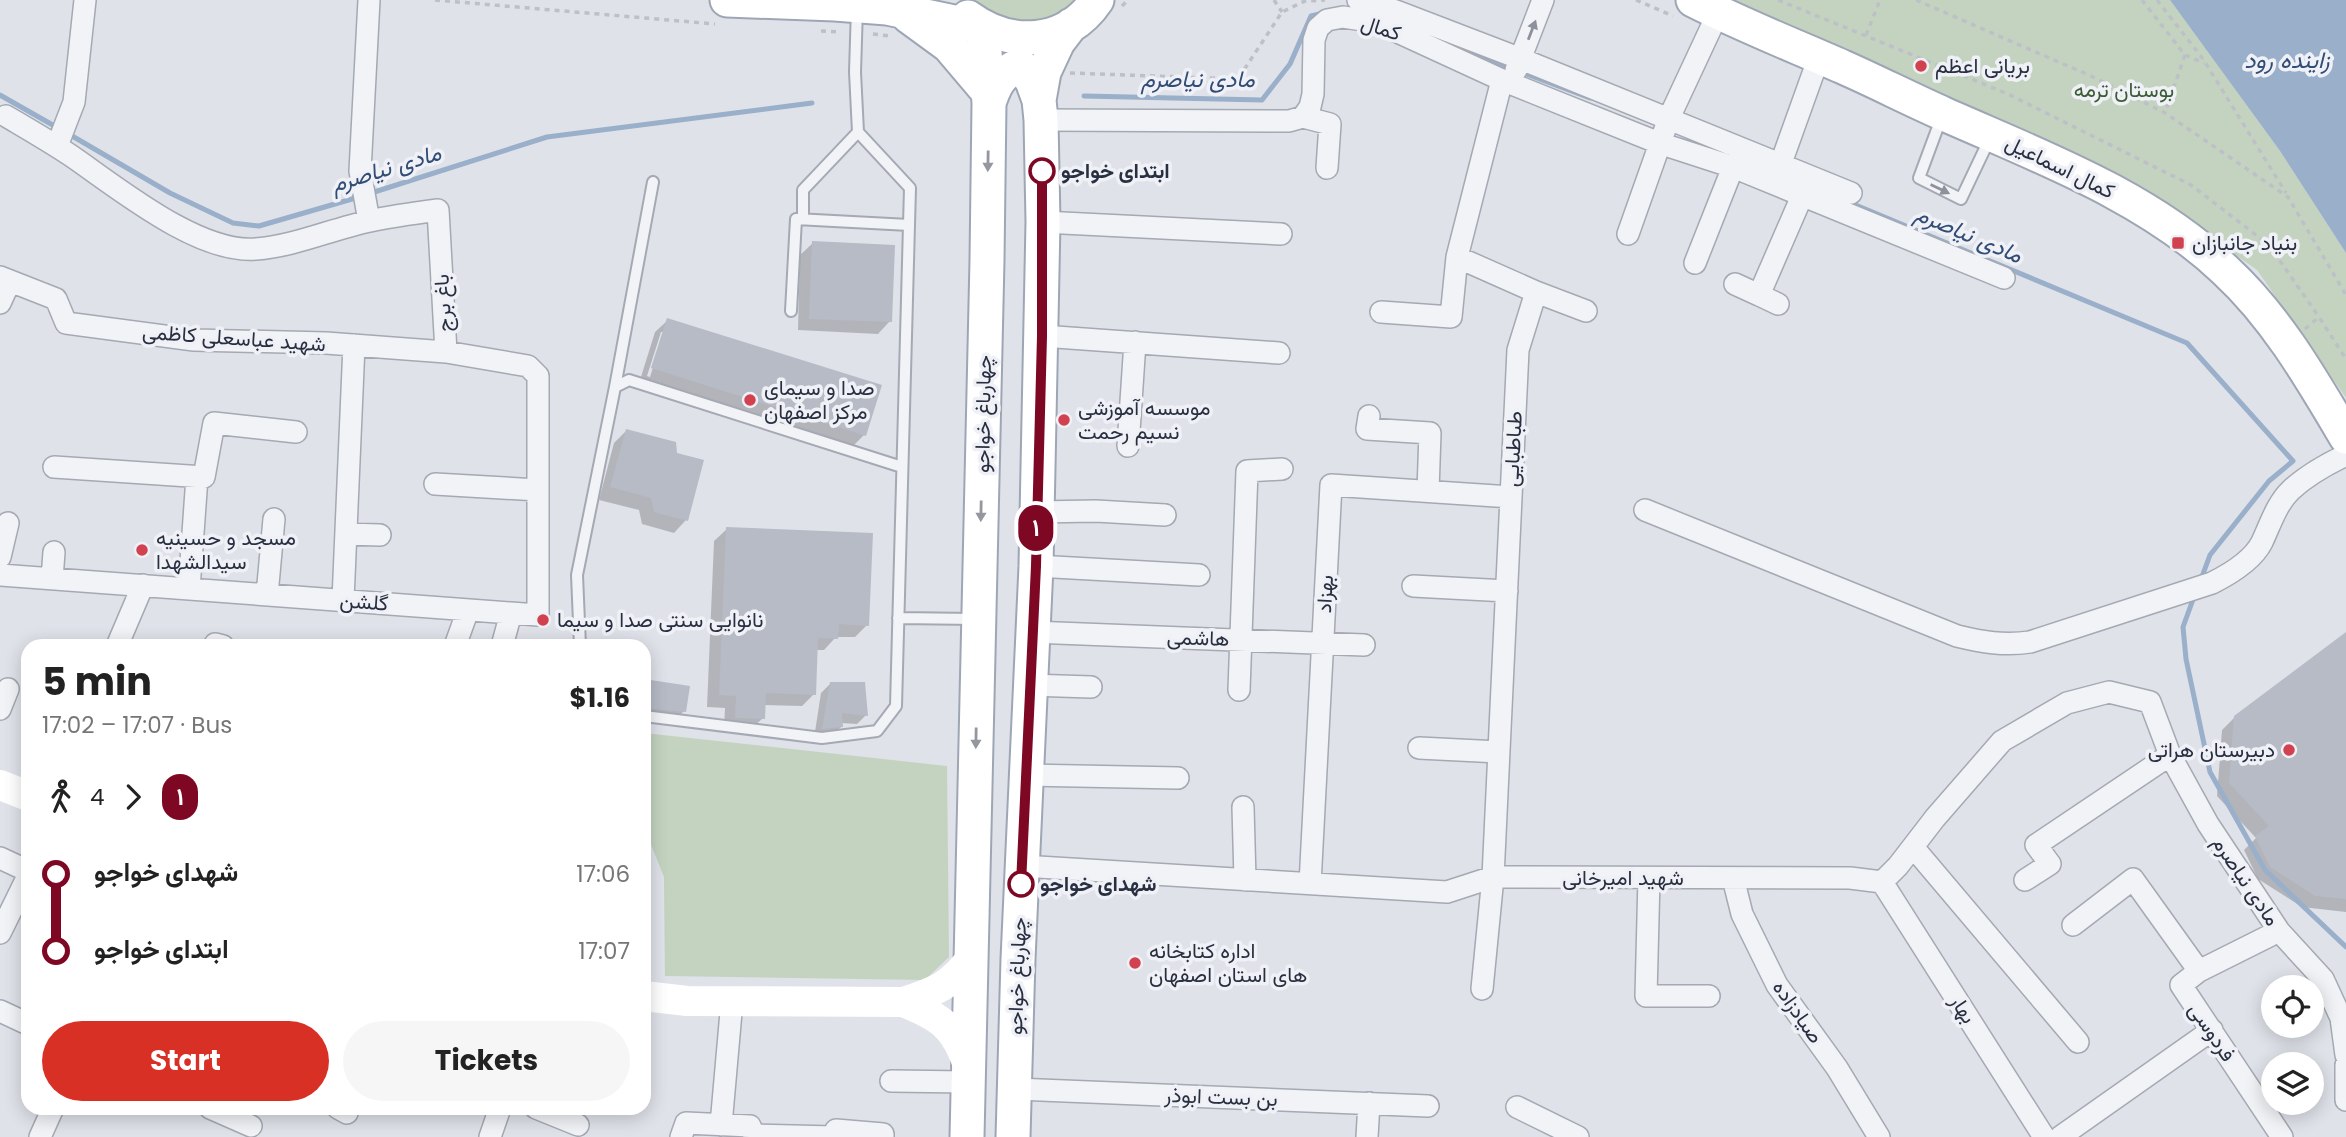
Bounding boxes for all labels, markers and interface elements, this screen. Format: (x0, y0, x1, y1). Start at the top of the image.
street label: کمال (1358, 8, 1405, 48)
one-way arrow (1527, 19, 1538, 40)
water label: زاینده رود (2244, 44, 2331, 76)
place label: بریانی اعظم (1935, 51, 2030, 80)
marker: بریانی اعظم (1913, 58, 1929, 74)
water label: مادی نیاصرم (1140, 63, 1255, 95)
park label: بوستان ترمه (2074, 75, 2174, 104)
street label: کمال اسماعیل (2001, 128, 2120, 205)
water label: مادی نیاصرم (326, 136, 446, 200)
one-way arrow (982, 150, 994, 172)
place label: ابتدای خواجو (1061, 156, 1170, 185)
marker: ابتدای خواجو (1029, 158, 1055, 184)
one-way arrow (1930, 183, 1950, 194)
water label: مادی نیاصرم (1910, 197, 2028, 271)
place label: بنیاد جانبازان (2192, 228, 2297, 257)
marker: بنیاد جانبازان (2170, 235, 2186, 251)
street label: باغ برج (427, 273, 458, 333)
street label: شهید عباسعلی کاظمی (141, 317, 327, 358)
street label: چهارباغ خواجو (967, 355, 998, 473)
place label: صدا و سیمای مرکز اصفهان (764, 373, 875, 426)
marker: صدا و سیمای مرکز اصفهان (742, 392, 758, 408)
place label: موسسه آموزشی نسیم رحمت (1078, 393, 1210, 446)
street label: طباطبایی (1496, 410, 1529, 488)
marker: موسسه آموزشی نسیم رحمت (1056, 412, 1072, 428)
one-way arrow (975, 500, 987, 522)
line badge: ۱ (1013, 505, 1059, 551)
text: ۱ (1032, 511, 1040, 544)
place label: مسجد و حسینیه سیدالشهدا (156, 523, 296, 576)
marker: مسجد و حسینیه سیدالشهدا (134, 542, 150, 558)
street label: بهزاد (1309, 574, 1340, 614)
street label: گلشن (339, 585, 389, 618)
place label: نانوایی سنتی صدا و سیما (557, 605, 764, 634)
marker: نانوایی سنتی صدا و سیما (535, 612, 551, 628)
street label: هاشمی (1166, 622, 1230, 653)
text: 5 min (42, 655, 152, 708)
text: $1.16 (569, 680, 630, 716)
text: 17:02 – 17:07 · Bus (42, 709, 232, 741)
one-way arrow (970, 727, 982, 749)
place label: دبیرستان هراتی (2148, 735, 2275, 764)
marker: دبیرستان هراتی (2281, 742, 2297, 758)
icon: walk (42, 778, 80, 816)
icon: forward (114, 778, 152, 816)
text: ۱ (176, 780, 184, 813)
text: 4 (90, 781, 104, 813)
street label: مادی نیاصرم (2206, 830, 2287, 931)
text: شهدای خواجو (94, 854, 238, 890)
text: 17:06 (576, 858, 630, 890)
street label: شهید امیرخانی (1562, 863, 1684, 892)
place label: شهدای خواجو (1040, 869, 1157, 898)
marker: شهدای خواجو (1008, 871, 1034, 897)
street label: چهارباغ خواجو (1000, 917, 1033, 1035)
text: ابتدای خواجو (94, 931, 229, 967)
text: 17:07 (578, 935, 630, 967)
place label: اداره کتابخانه های استان اصفهان (1149, 936, 1307, 989)
marker: اداره کتابخانه های استان اصفهان (1127, 955, 1143, 971)
street label: صیادزاده (1766, 974, 1831, 1049)
map controls (2261, 975, 2324, 1115)
button: locate (2261, 975, 2324, 1038)
street label: بهار (1943, 988, 1984, 1029)
street label: فردوسی (2182, 996, 2243, 1067)
button: Start (42, 1021, 329, 1101)
button: Tickets (343, 1021, 630, 1101)
button: layers (2261, 1052, 2324, 1115)
street label: بن بست ابوذر (1163, 1080, 1278, 1113)

